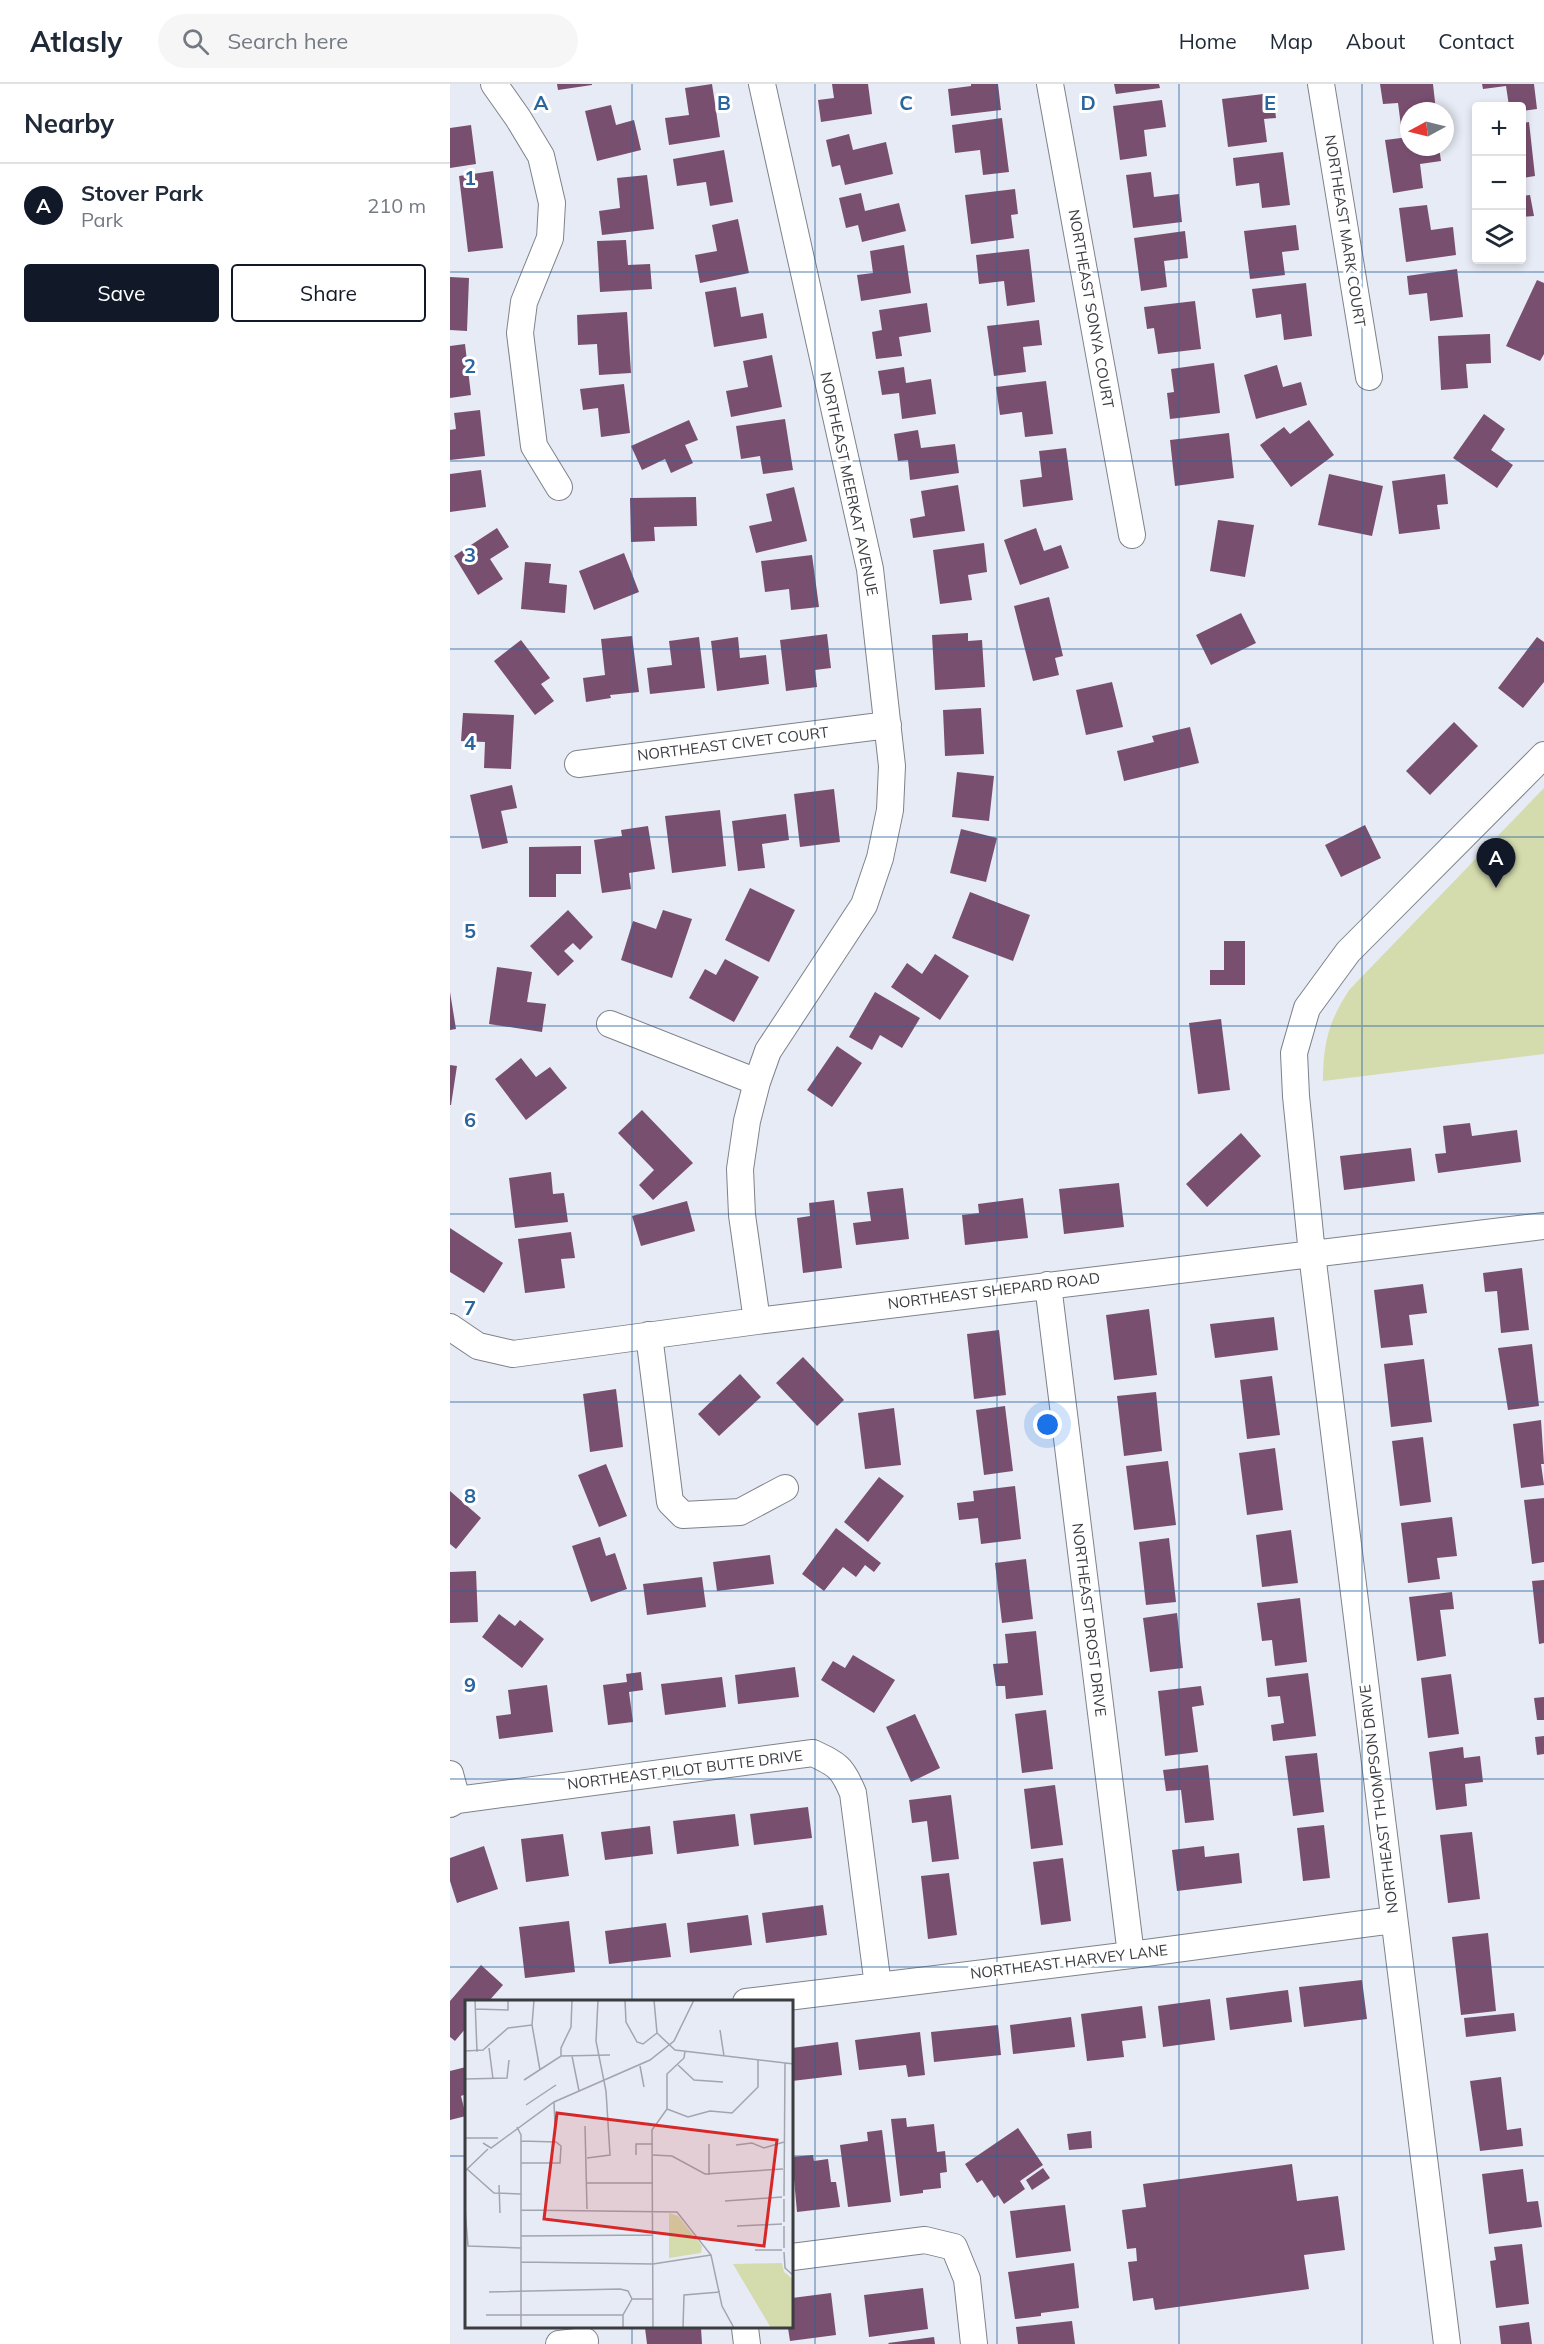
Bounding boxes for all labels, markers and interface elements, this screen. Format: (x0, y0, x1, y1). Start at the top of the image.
search box (158, 14, 578, 68)
text: Atlasly (30, 24, 122, 59)
icon: search (179, 25, 212, 58)
text: Search here (227, 27, 348, 55)
text: Home (1179, 28, 1237, 54)
text: Map (1270, 28, 1313, 54)
text: About (1346, 28, 1405, 54)
text: Contact (1438, 28, 1514, 54)
text: A (534, 90, 549, 115)
text: B (717, 90, 731, 115)
text: C (899, 90, 913, 115)
text: D (1080, 90, 1096, 115)
text: E (1264, 90, 1276, 115)
north arrow (1400, 102, 1454, 156)
map controls (1472, 102, 1526, 264)
button: + (1472, 102, 1526, 156)
text: Nearby (24, 107, 114, 140)
street label: NORTHEAST MARK COURT (1321, 133, 1370, 328)
button: − (1472, 156, 1526, 210)
text: 1 (464, 165, 476, 190)
text: Stover Park (81, 179, 203, 207)
text: A (36, 193, 51, 218)
text: 210 m (367, 193, 426, 218)
text: Park (81, 207, 123, 232)
street label: NORTHEAST SONYA COURT (1065, 208, 1118, 410)
button: layers (1472, 210, 1526, 264)
button: Save (24, 264, 219, 322)
button: Share (231, 264, 426, 322)
text: 2 (464, 353, 476, 378)
street label: NORTHEAST MEERKAT AVENUE (816, 370, 883, 598)
text: 3 (464, 542, 476, 567)
street label: NORTHEAST CIVET COURT (636, 722, 830, 765)
text: 4 (464, 730, 476, 755)
pin: A (1476, 838, 1516, 888)
text: 5 (464, 918, 476, 943)
text: 6 (464, 1107, 476, 1132)
street label: NORTHEAST SHEPARD ROAD (887, 1268, 1101, 1313)
text: 7 (464, 1295, 476, 1320)
your location (1033, 1410, 1062, 1439)
text: 8 (464, 1483, 476, 1508)
street label: NORTHEAST DROST DRIVE (1068, 1522, 1111, 1718)
text: 9 (464, 1672, 476, 1697)
street label: NORTHEAST THOMPSON DRIVE (1355, 1683, 1402, 1915)
street label: NORTHEAST PILOT BUTTE DRIVE (566, 1746, 804, 1793)
street label: NORTHEAST HARVEY LANE (969, 1940, 1169, 1983)
inset map (465, 2000, 794, 2329)

